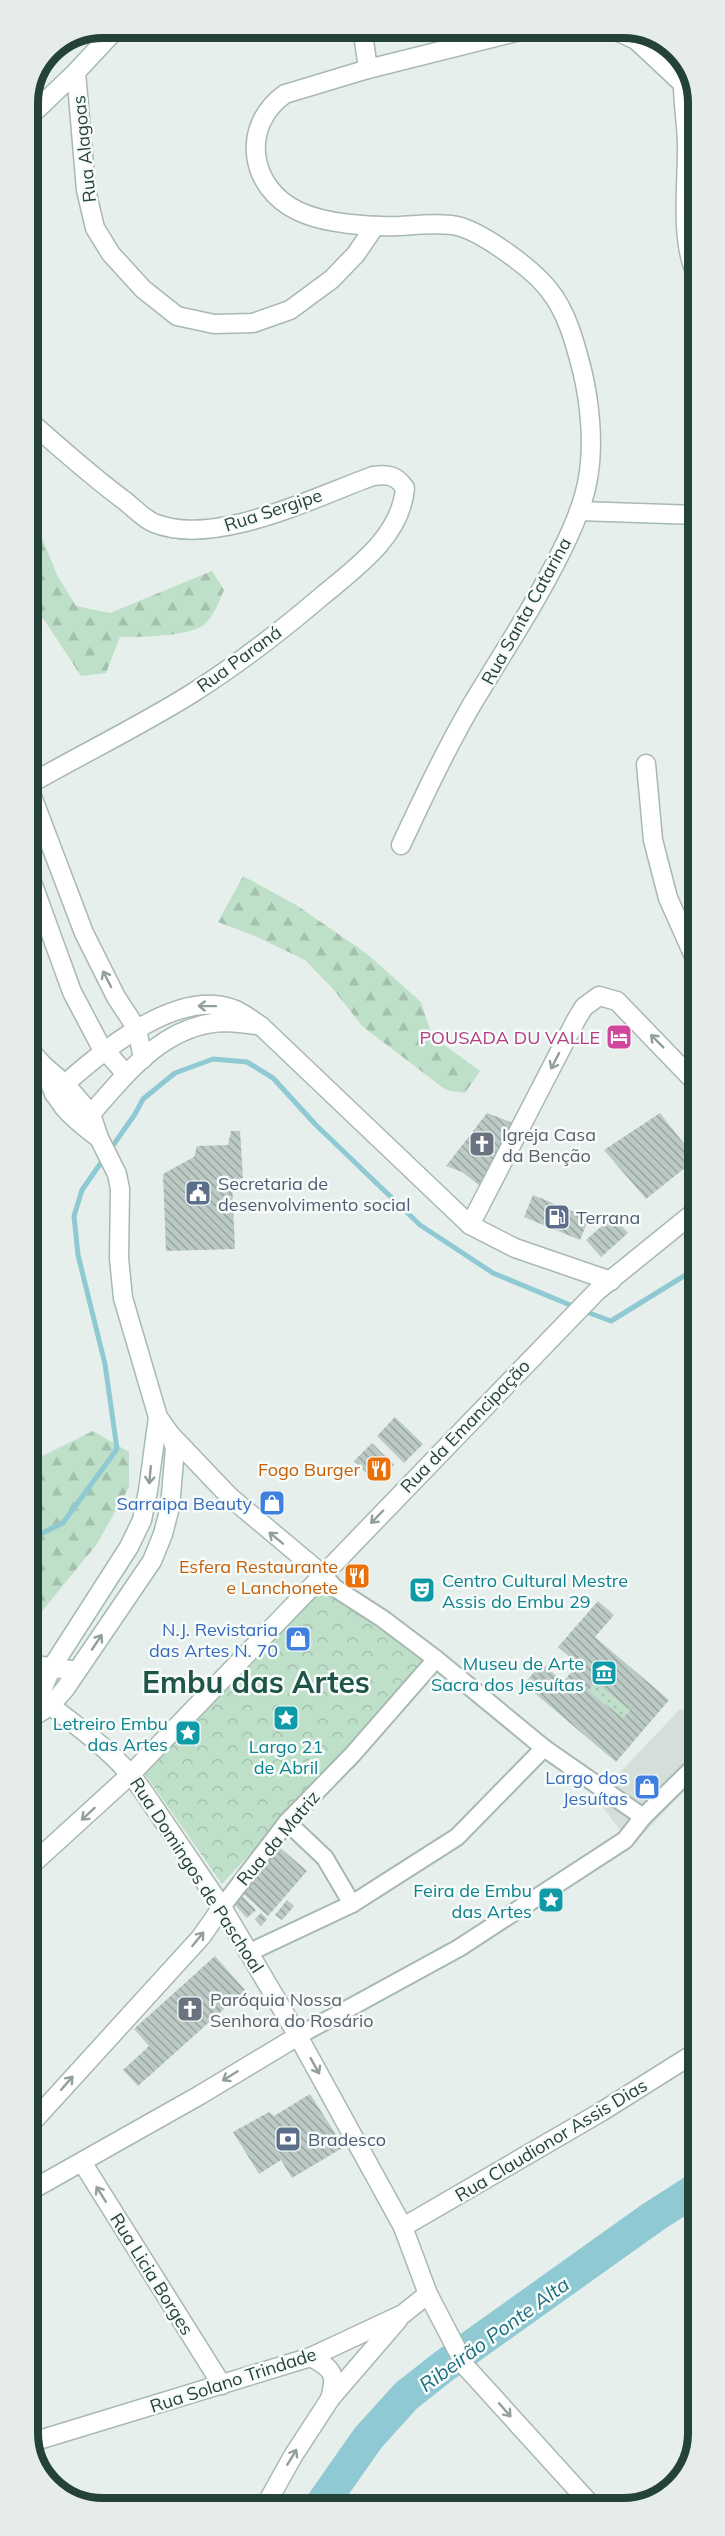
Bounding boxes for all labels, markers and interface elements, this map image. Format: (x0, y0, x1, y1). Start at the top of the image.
street label: Rua Alagoas (67, 94, 101, 204)
street label: Rua Sergipe (221, 483, 325, 537)
street label: Rua Santa Catarina (476, 533, 576, 689)
street label: Rua Paraná (192, 621, 286, 697)
one-way arrow (101, 971, 112, 989)
one-way arrow (198, 1000, 218, 1012)
hotel icon: POUSADA DU VALLE (604, 1022, 634, 1052)
place label: POUSADA DU VALLE (420, 1026, 600, 1049)
one-way arrow (650, 1033, 665, 1048)
one-way arrow (549, 1051, 560, 1069)
place label: Igreja Casa da Benção (502, 1123, 596, 1167)
church icon: Igreja Casa da Benção (467, 1129, 497, 1159)
place label: Secretaria de desenvolvimento social (218, 1172, 410, 1216)
public building icon: Secretaria de desenvolvimento social (183, 1178, 213, 1208)
fuel station icon: Terrana (542, 1202, 572, 1232)
place label: Terrana (576, 1206, 640, 1229)
street label: Rua da Emancipação (395, 1354, 535, 1498)
restaurant icon: Fogo Burger (364, 1454, 394, 1484)
place label: Fogo Burger (258, 1458, 360, 1481)
one-way arrow (144, 1464, 155, 1484)
shop icon: Sarraipa Beauty (257, 1488, 287, 1518)
place label: Sarraipa Beauty (116, 1492, 252, 1515)
one-way arrow (370, 1509, 384, 1524)
one-way arrow (269, 1532, 285, 1545)
place label: Esfera Restaurante e Lanchonete (179, 1555, 338, 1599)
restaurant icon: Esfera Restaurante e Lanchonete (342, 1561, 372, 1591)
place label: Centro Cultural Mestre Assis do Embu 29 (442, 1569, 628, 1613)
theatre icon: Centro Cultural Mestre Assis do Embu 29 (407, 1575, 437, 1605)
place label: N.J. Revistaria das Artes N. 70 (149, 1618, 278, 1662)
shop icon: N.J. Revistaria das Artes N. 70 (283, 1624, 313, 1654)
one-way arrow (91, 1634, 103, 1650)
place label: Museu de Arte Sacra dos Jesuítas (431, 1652, 584, 1696)
museum icon: Museu de Arte Sacra dos Jesuítas (589, 1658, 619, 1688)
district label: Embu das Artes (142, 1663, 370, 1701)
place icon: Largo 21 de Abril (271, 1703, 301, 1733)
place label: Letreiro Embu das Artes (53, 1712, 168, 1756)
place icon: Letreiro Embu das Artes (173, 1718, 203, 1748)
place label: Largo 21 de Abril (249, 1735, 323, 1779)
place label: Largo dos Jesuítas (545, 1766, 628, 1810)
shop icon: Largo dos Jesuítas (632, 1772, 662, 1802)
street label: Rua Domingos de Paschoal (125, 1773, 269, 1977)
street label: Rua da Matriz (231, 1786, 325, 1890)
one-way arrow (81, 1807, 96, 1821)
place label: Feira de Embu das Artes (413, 1879, 532, 1923)
place icon: Feira de Embu das Artes (536, 1885, 566, 1915)
one-way arrow (192, 1931, 205, 1947)
place label: Paróquia Nossa Senhora do Rosário (210, 1988, 373, 2032)
church icon: Paróquia Nossa Senhora do Rosário (175, 1994, 205, 2024)
one-way arrow (309, 2057, 321, 2074)
one-way arrow (222, 2071, 239, 2083)
street label: Rua Claudionor Assis Dias (451, 2073, 651, 2206)
one-way arrow (60, 2076, 74, 2091)
bank icon: Bradesco (273, 2124, 303, 2154)
place label: Bradesco (308, 2128, 386, 2151)
one-way arrow (94, 2186, 106, 2203)
street label: Rua Licia Borges (105, 2209, 199, 2339)
water label: Ribeirão Ponte Alta (414, 2271, 574, 2397)
street label: Rua Solano Trindade (147, 2342, 319, 2418)
one-way arrow (499, 2402, 512, 2418)
one-way arrow (287, 2449, 299, 2466)

